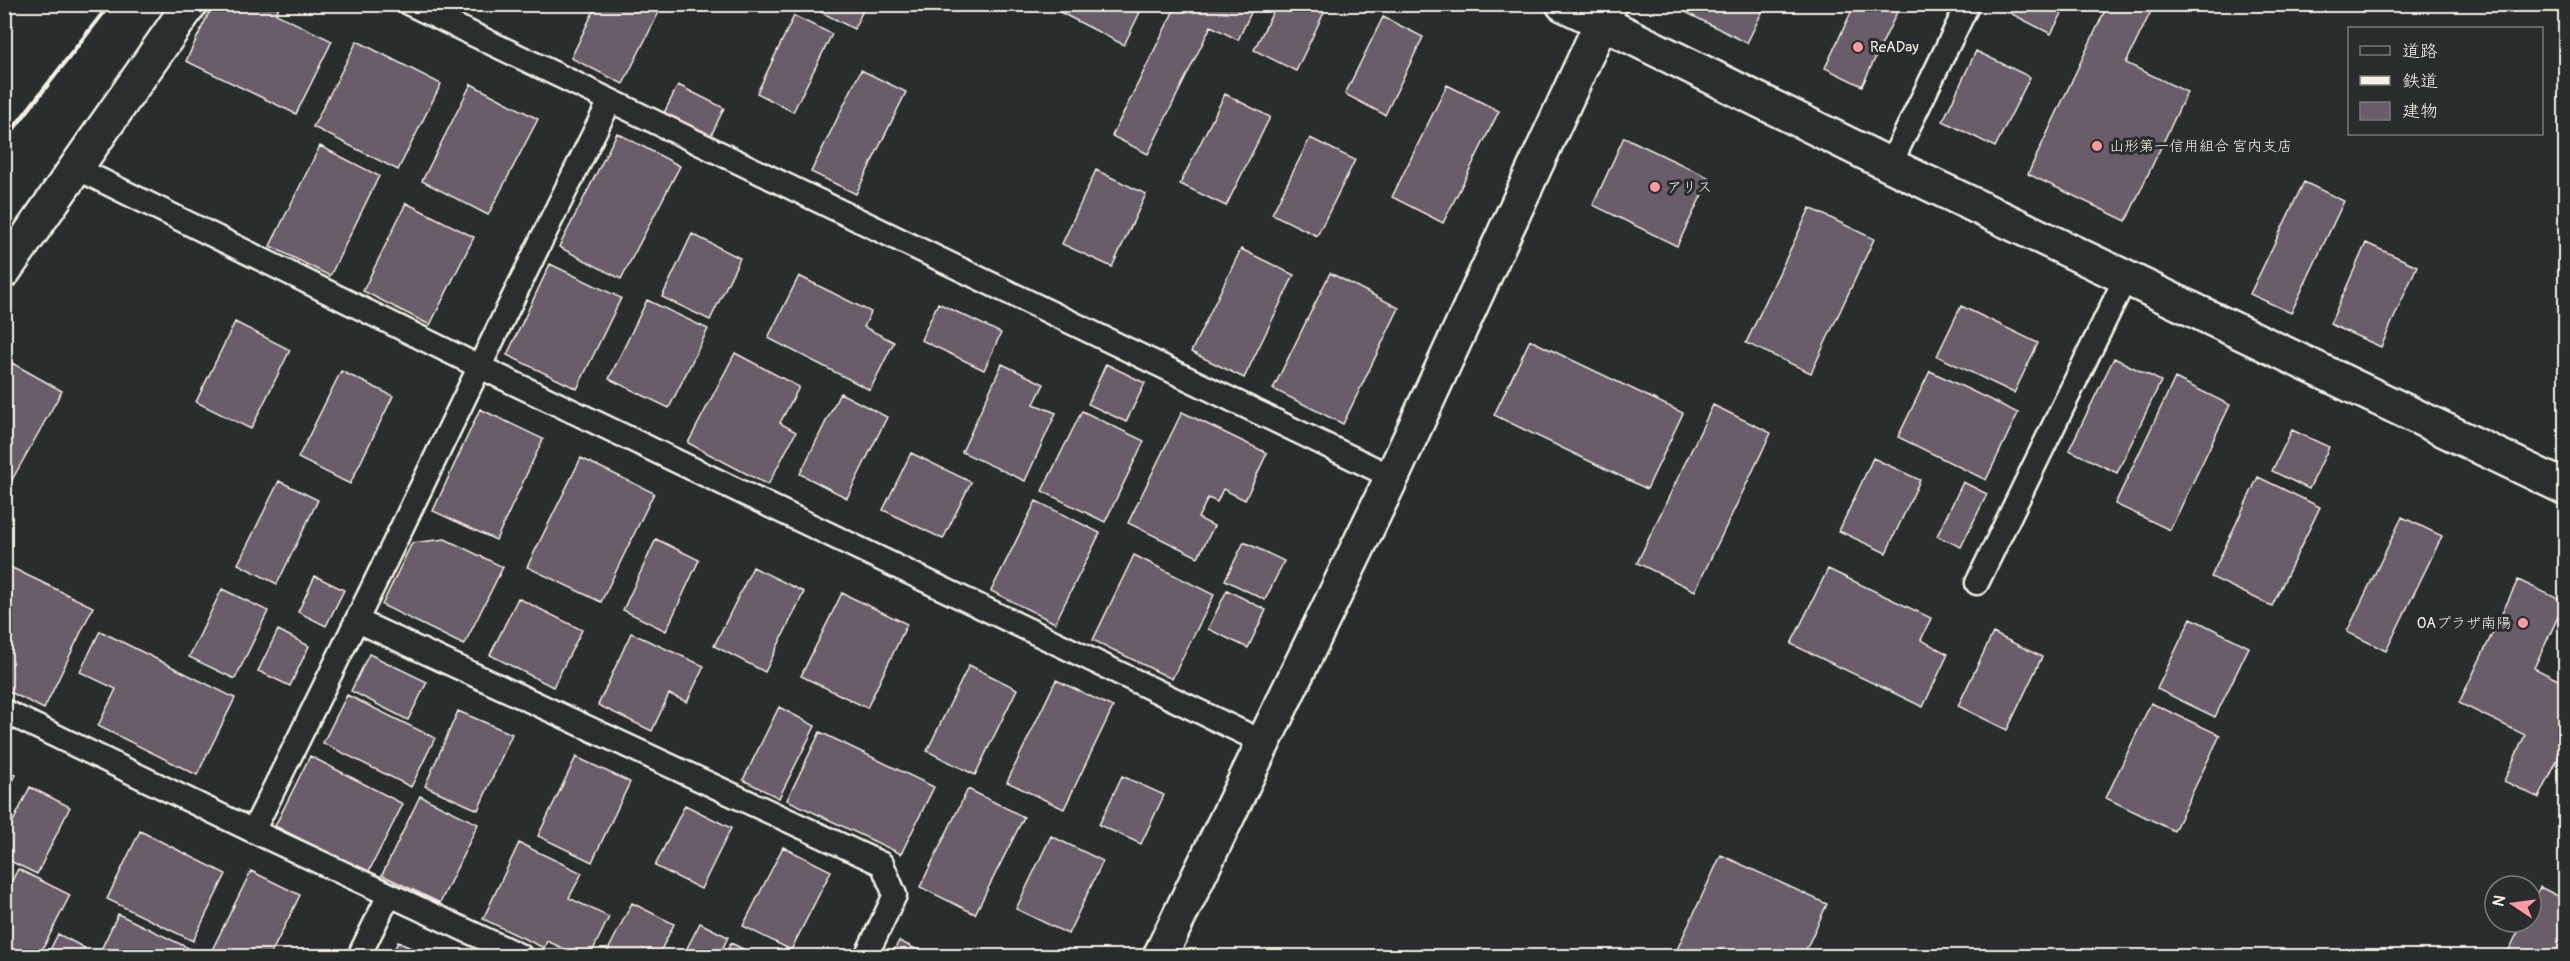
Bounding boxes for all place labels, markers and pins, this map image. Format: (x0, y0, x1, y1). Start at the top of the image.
place label: ReADay (1870, 38, 1919, 57)
marker: ReADay (1851, 40, 1865, 54)
place label: 山形第一信用組合 宮内支店 (2109, 137, 2292, 156)
marker: 山形第一信用組合 宮内支店 (2090, 139, 2104, 153)
place label: アリス (1667, 178, 1712, 197)
marker: アリス (1648, 180, 1662, 194)
place label: OAプラザ南陽 (2417, 614, 2511, 633)
marker: OAプラザ南陽 (2516, 616, 2530, 630)

